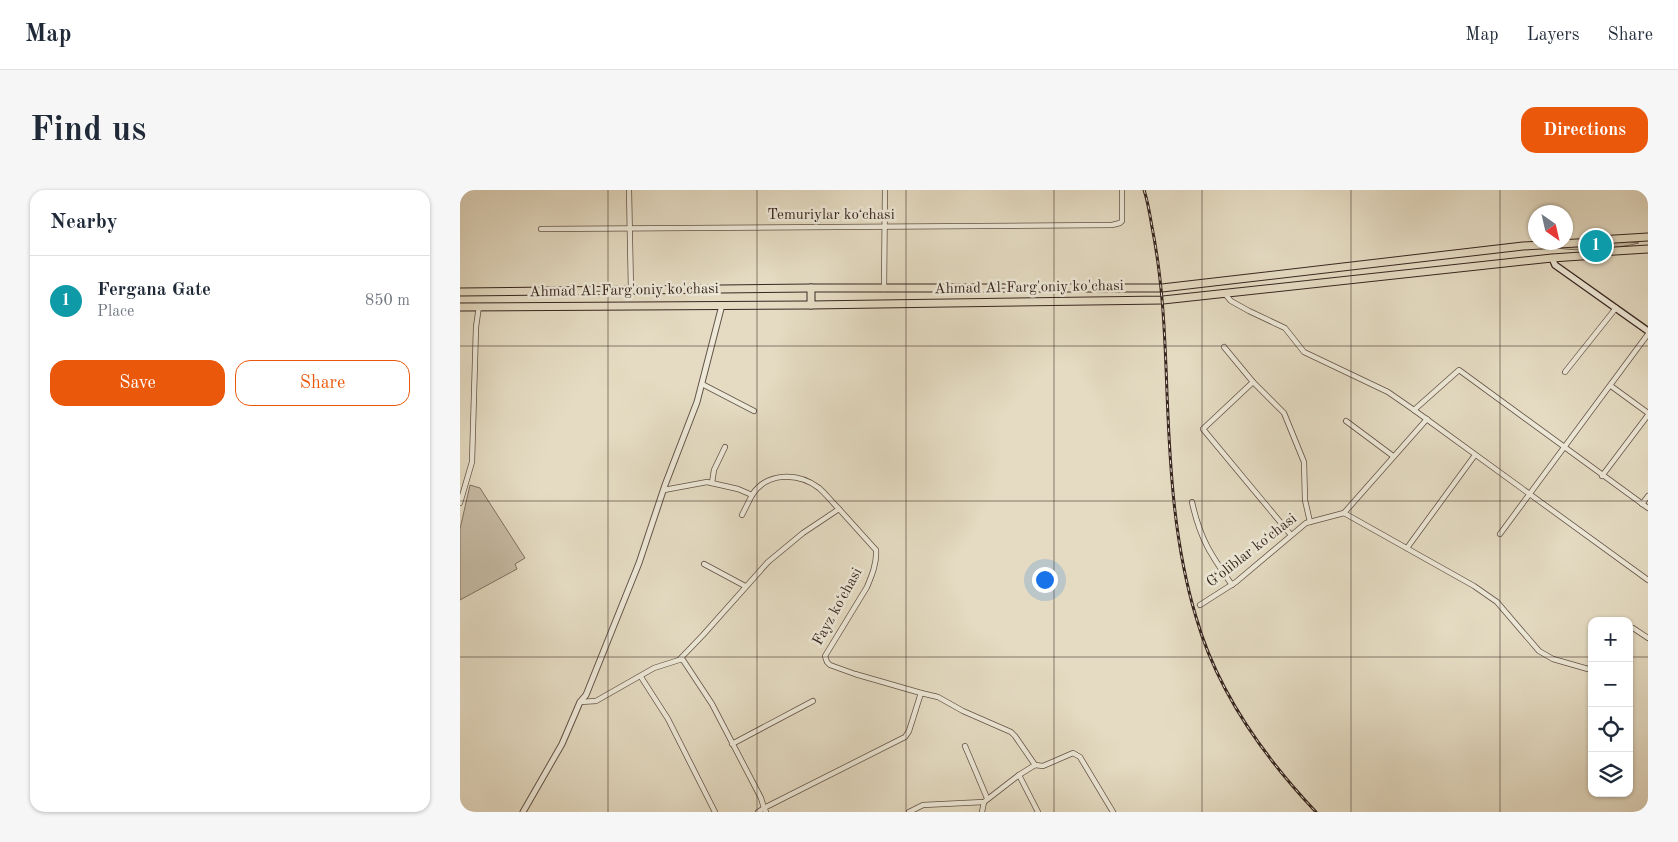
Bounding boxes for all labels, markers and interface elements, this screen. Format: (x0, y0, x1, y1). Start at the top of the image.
text: Map (25, 23, 72, 47)
text: Map (1465, 26, 1499, 44)
text: Layers (1527, 26, 1579, 44)
text: Share (1607, 26, 1653, 44)
button: Directions (1521, 107, 1648, 153)
text: Find us (30, 113, 146, 148)
north arrow (1528, 205, 1573, 250)
street label: Temuriylar koʻchasi (767, 208, 895, 223)
text: Nearby (50, 212, 118, 233)
pin: 1 (1580, 227, 1612, 265)
street label: Ahmad Al-Farg'oniy ko'chasi (934, 279, 1124, 297)
text: Fergana Gate (97, 281, 211, 300)
street label: Ahmad Al-Farg'oniy ko'chasi (529, 282, 719, 300)
text: 1 (61, 293, 71, 309)
text: 850 m (365, 293, 410, 309)
text: Place (97, 304, 134, 320)
button: Save (50, 360, 225, 406)
button: Share (235, 360, 410, 406)
street label: Gʻoliblar koʻchasi (1204, 511, 1300, 591)
street label: Fayz koʻchasi (811, 566, 865, 648)
your location (1032, 567, 1058, 593)
map controls (1588, 617, 1633, 797)
button: + (1588, 617, 1633, 662)
button: − (1588, 662, 1633, 707)
button: locate (1588, 707, 1633, 752)
button: layers (1588, 752, 1633, 797)

